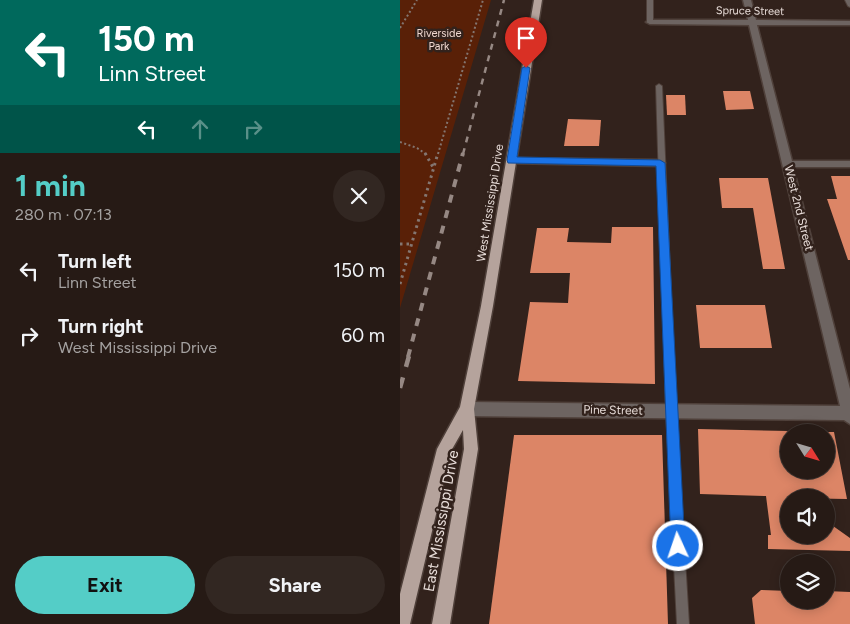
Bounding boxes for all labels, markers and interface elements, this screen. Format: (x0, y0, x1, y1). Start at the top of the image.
street label: Spruce Street (716, 4, 784, 18)
pin (505, 17, 547, 68)
text: 150 m (98, 18, 195, 60)
icon: left (15, 20, 80, 85)
icon: arrive (512, 24, 540, 52)
park label: Riverside Park (417, 27, 461, 53)
text: Linn Street (98, 60, 206, 87)
icon: left (133, 115, 161, 143)
icon: ahead (186, 115, 214, 143)
icon: right (239, 115, 267, 143)
street label: West Mississippi Drive (474, 143, 506, 263)
street label: West 2nd Street (782, 164, 817, 253)
text: 1 min (15, 167, 86, 204)
button: close (333, 170, 385, 222)
text: 280 m · 07:13 (15, 205, 112, 224)
text: Turn left (58, 250, 132, 273)
icon: left (15, 257, 43, 285)
text: 150 m (333, 259, 385, 282)
text: Linn Street (58, 273, 137, 292)
text: Turn right (58, 315, 144, 338)
icon: right (15, 322, 43, 350)
text: 60 m (341, 324, 385, 347)
text: West Mississippi Drive (58, 338, 217, 357)
street label: Pine Street (583, 402, 643, 418)
north arrow (780, 424, 835, 479)
map controls (780, 424, 835, 609)
street label: East Mississippi Drive (420, 449, 462, 593)
button: sound (780, 489, 835, 544)
position arrow (651, 519, 703, 571)
button: layers (780, 554, 835, 609)
button: Exit (15, 556, 195, 614)
button: Share (205, 556, 385, 614)

